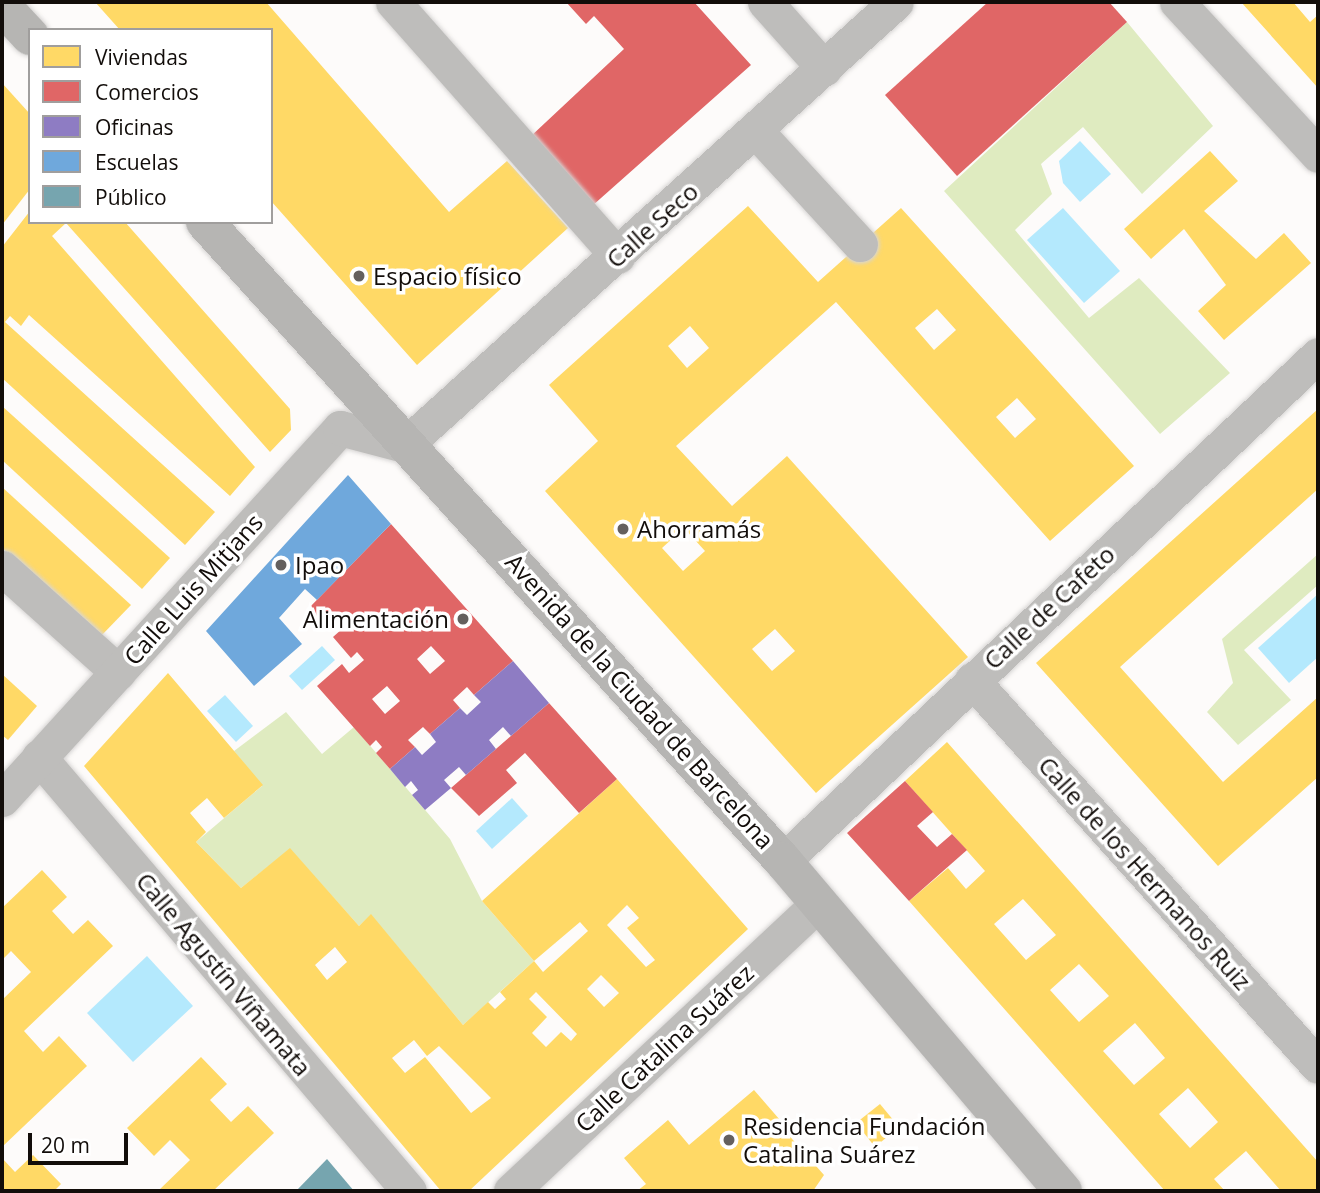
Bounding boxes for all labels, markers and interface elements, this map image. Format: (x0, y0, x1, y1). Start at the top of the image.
legend (28, 28, 273, 224)
text: Viviendas (95, 43, 188, 71)
text: Comercios (95, 78, 199, 106)
text: Oficinas (95, 113, 174, 141)
text: Escuelas (95, 148, 178, 176)
street label: Calle Seco (600, 177, 704, 273)
text: Público (95, 183, 167, 211)
place label: Espacio físico (373, 262, 522, 290)
marker: Espacio físico (351, 268, 367, 284)
street label: Calle Luis Mitjans (118, 508, 268, 670)
place label: Ahorramás (637, 515, 761, 543)
marker: Ahorramás (615, 521, 631, 537)
street label: Calle de Cafeto (978, 539, 1120, 675)
street label: Avenida de la Ciudad de Barcelona (500, 548, 780, 854)
place label: Ipao (295, 551, 344, 579)
marker: Ipao (273, 557, 289, 573)
place label: Alimentación (303, 605, 449, 633)
marker: Alimentación (455, 611, 471, 627)
street label: Calle de los Hermanos Ruiz (1033, 751, 1257, 995)
street label: Calle Agustín Viñamata (131, 867, 317, 1081)
street label: Calle Catalina Suárez (569, 958, 759, 1138)
place label: Residencia Fundación Catalina Suárez (743, 1112, 985, 1168)
scale bar (32, 1120, 131, 1164)
text: 20 m (41, 1131, 90, 1159)
marker: Residencia Fundación Catalina Suárez (721, 1132, 737, 1148)

